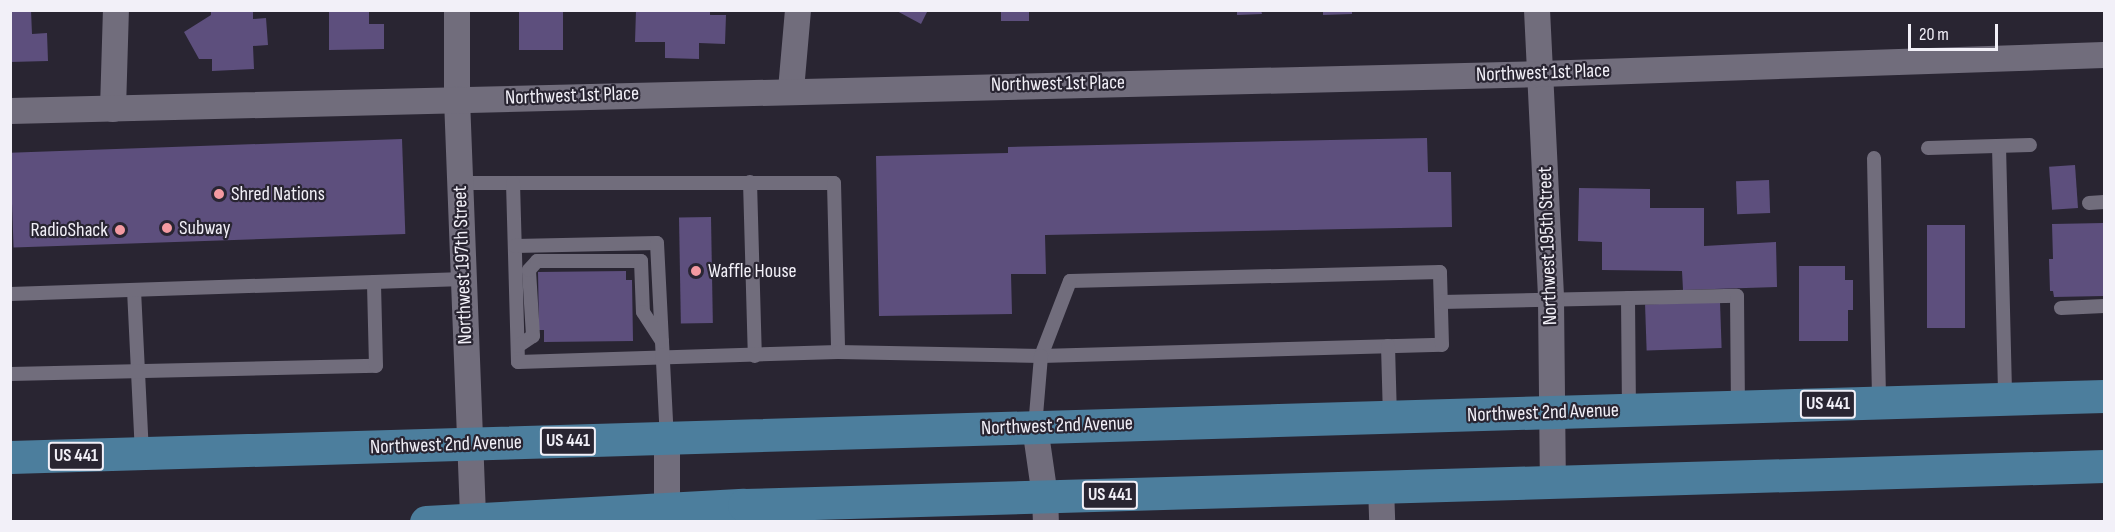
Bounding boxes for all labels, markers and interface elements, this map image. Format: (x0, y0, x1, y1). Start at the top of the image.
scale bar (1911, 12, 2001, 50)
text: 20 m (1919, 24, 1949, 45)
street label: Northwest 1st Place (1476, 59, 1610, 87)
street label: Northwest 1st Place (991, 71, 1125, 97)
street label: Northwest 1st Place (505, 82, 639, 110)
street label: Northwest 195th Street (1533, 166, 1563, 326)
place label: Shred Nations (231, 182, 325, 206)
street label: Northwest 197th Street (448, 185, 478, 345)
marker: Shred Nations (212, 187, 226, 201)
place label: Subway (179, 216, 230, 240)
place label: RadioShack (31, 218, 108, 242)
marker: Subway (160, 221, 174, 235)
marker: RadioShack (113, 223, 127, 237)
place label: Waffle House (708, 259, 797, 283)
marker: Waffle House (689, 264, 703, 278)
road number: US 441 (1800, 389, 1856, 419)
street label: Northwest 2nd Avenue (1467, 398, 1619, 428)
street label: Northwest 2nd Avenue (981, 411, 1133, 441)
road number: US 441 (540, 426, 596, 456)
street label: Northwest 2nd Avenue (370, 430, 522, 460)
road number: US 441 (48, 441, 104, 471)
road number: US 441 (1082, 480, 1138, 510)

